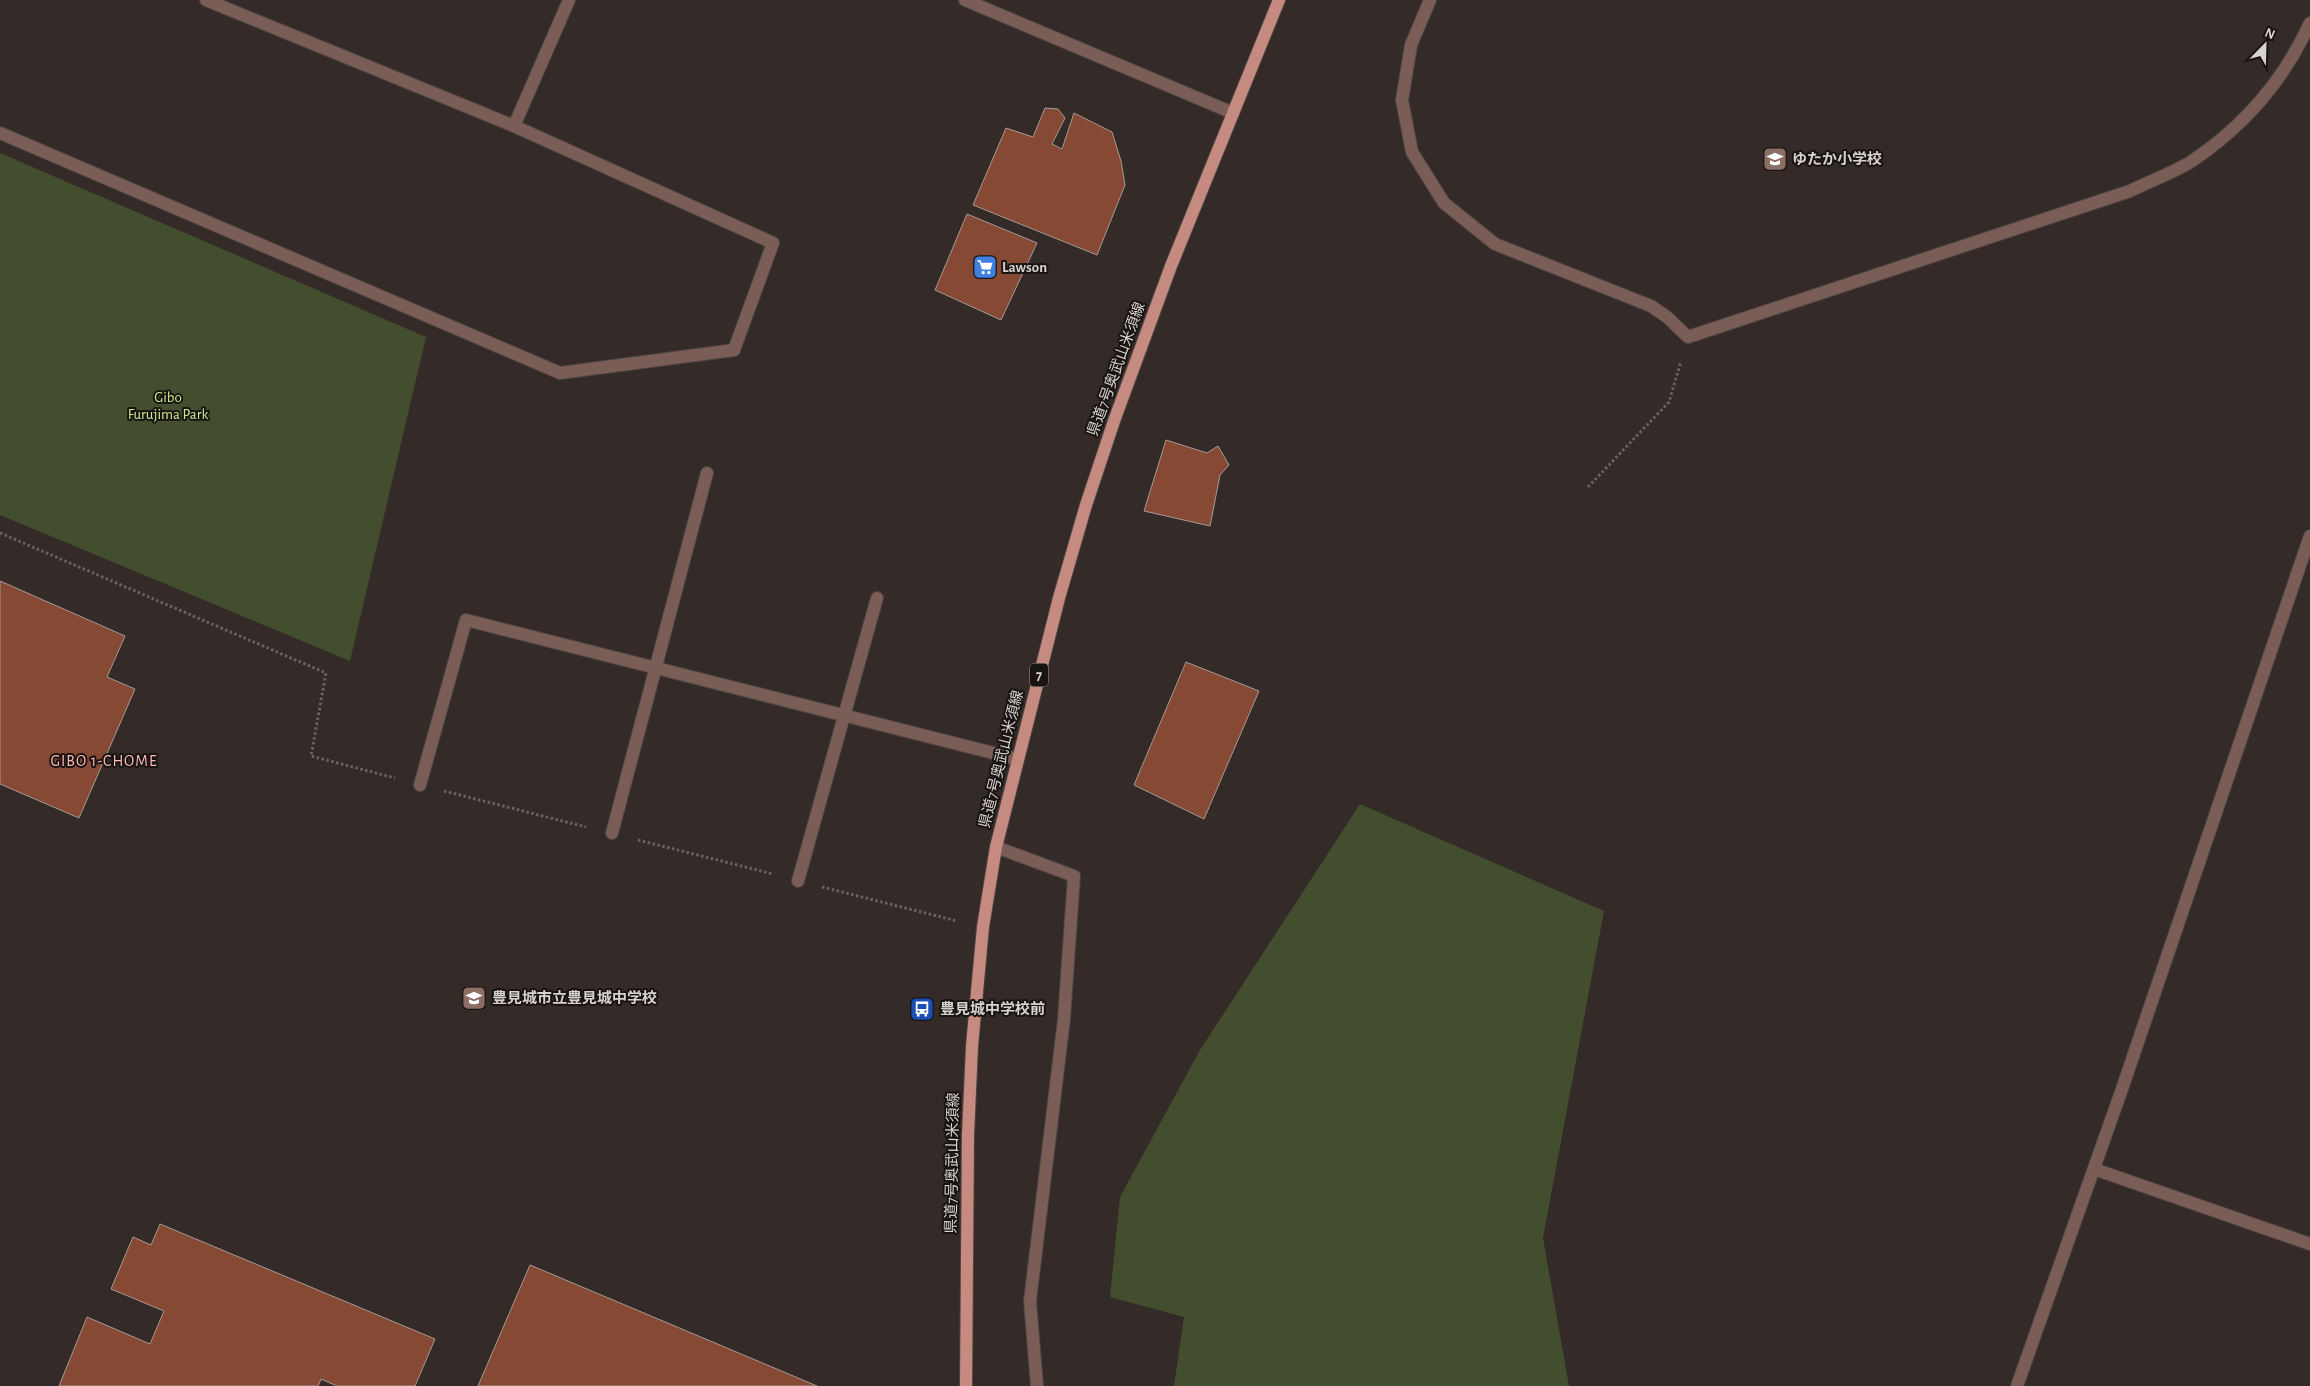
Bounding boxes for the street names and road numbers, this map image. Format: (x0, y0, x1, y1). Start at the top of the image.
street label: 県道7号奥武山米須線 (1084, 300, 1148, 438)
road number: 7 (1030, 664, 1048, 686)
street label: 県道7号奥武山米須線 (976, 689, 1026, 829)
street label: 県道7号奥武山米須線 (943, 1092, 961, 1234)

